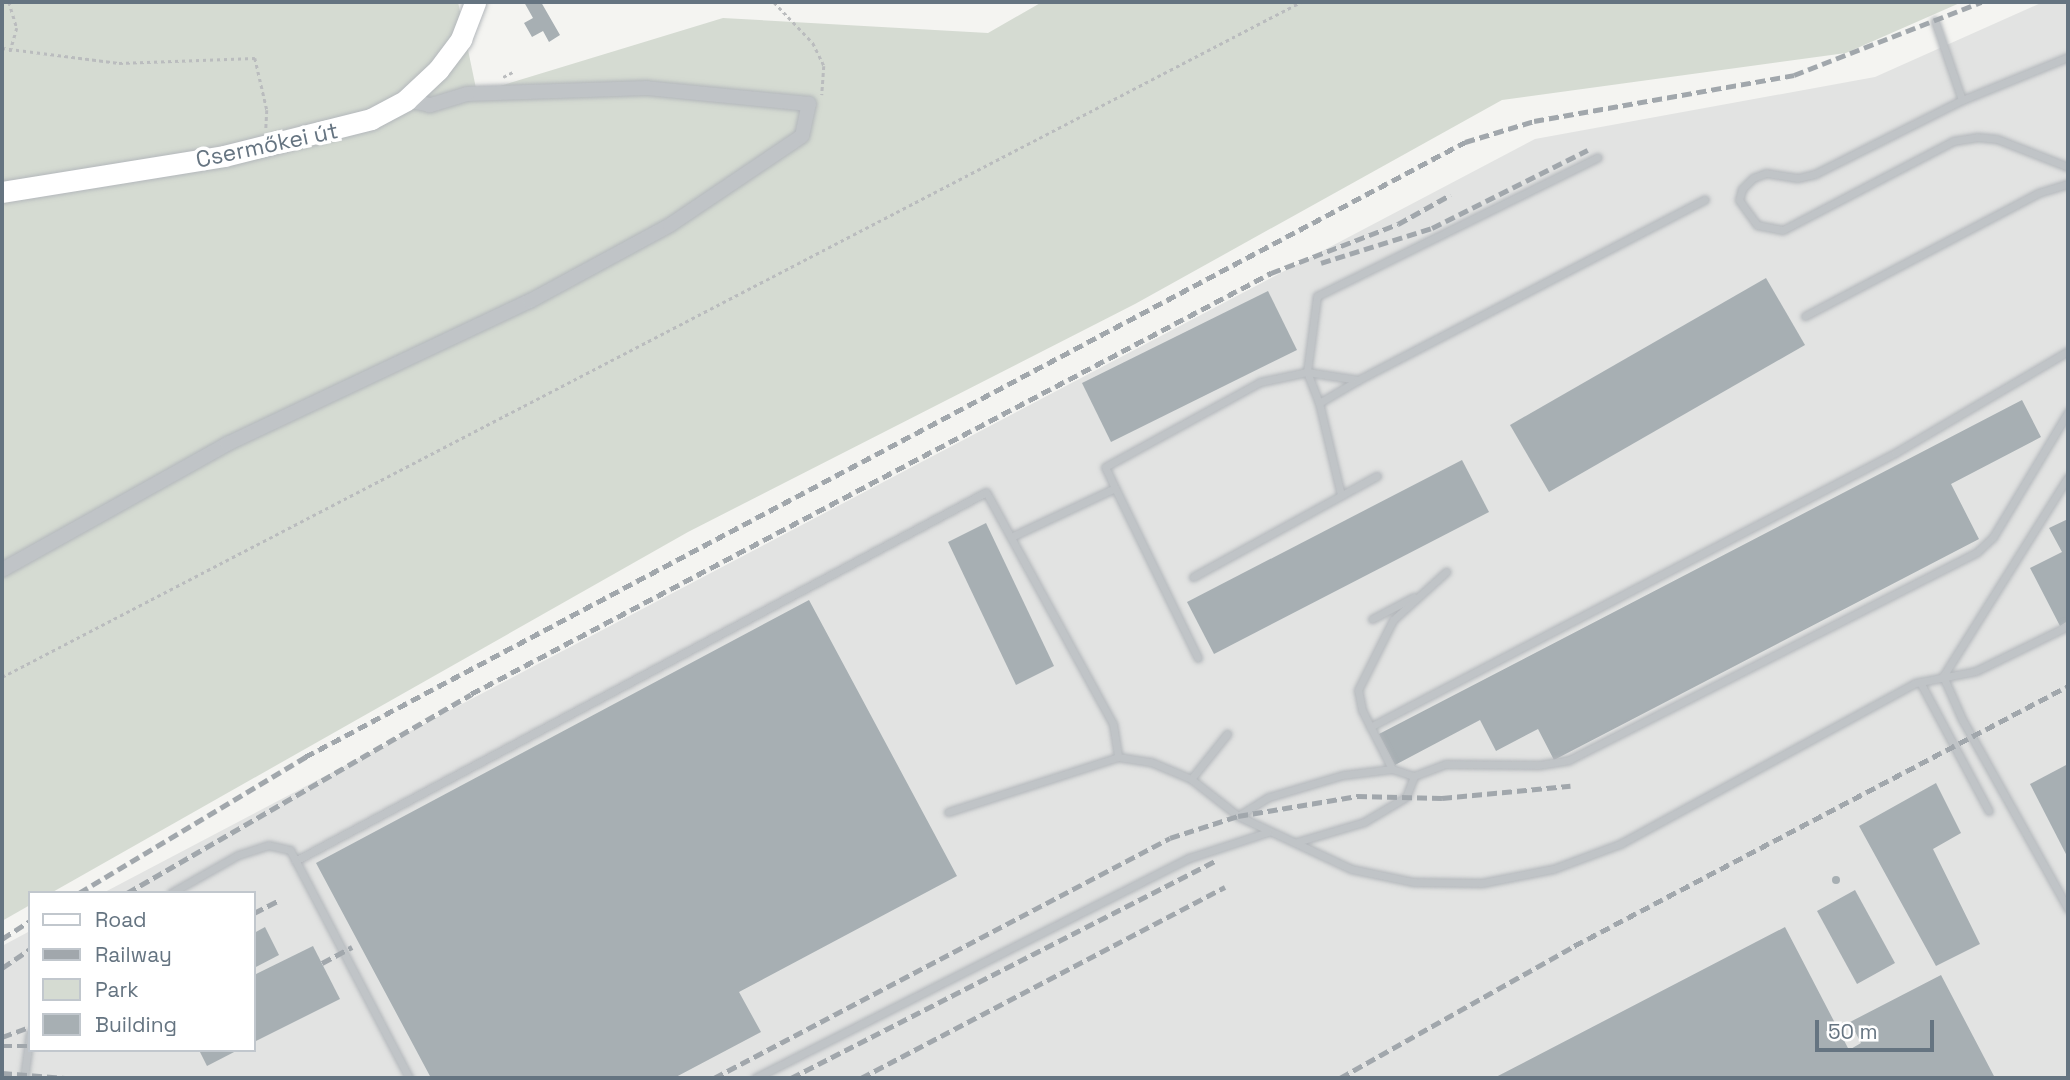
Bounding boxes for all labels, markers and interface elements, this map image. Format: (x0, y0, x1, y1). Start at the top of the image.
street label: Csermőkei út (193, 116, 341, 174)
legend (28, 891, 256, 1052)
text: Road (95, 906, 147, 933)
text: Railway (95, 941, 172, 968)
text: Park (95, 976, 139, 1003)
scale bar (1818, 1006, 1937, 1050)
text: Building (95, 1011, 177, 1038)
text: 50 m (1828, 1018, 1878, 1045)

